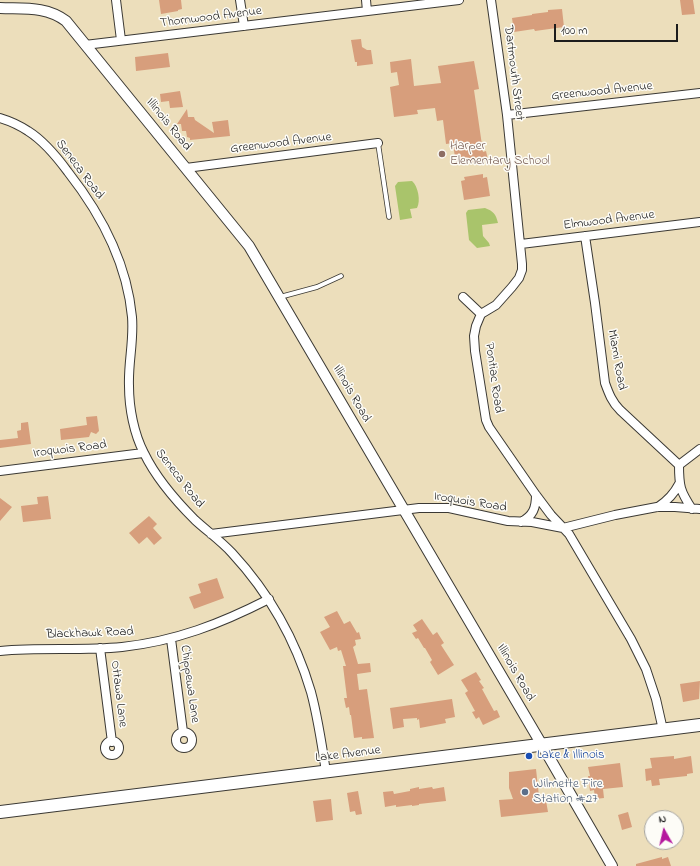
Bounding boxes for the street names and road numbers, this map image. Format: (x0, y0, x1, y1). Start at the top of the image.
street label: Thornwood Avenue (159, 4, 263, 32)
street label: Dartmouth Street (499, 25, 527, 121)
street label: Greenwood Avenue (551, 79, 653, 105)
street label: Illinois Road (142, 95, 194, 155)
street label: Greenwood Avenue (230, 130, 332, 158)
street label: Seneca Road (51, 137, 107, 203)
street label: Elmwood Avenue (563, 208, 655, 234)
street label: Miami Road (603, 329, 629, 391)
street label: Pontiac Road (480, 342, 506, 414)
street label: Illinois Road (328, 363, 374, 425)
street label: Iroquois Road (32, 438, 108, 462)
street label: Seneca Road (151, 446, 207, 512)
street label: Iroquois Road (432, 490, 508, 516)
street label: Blackhawk Road (46, 625, 134, 643)
street label: Illinois Road (492, 642, 538, 704)
street label: Chippewa Lane (176, 644, 202, 724)
street label: Ottawa Lane (106, 660, 130, 728)
street label: Lake Avenue (315, 743, 381, 767)

